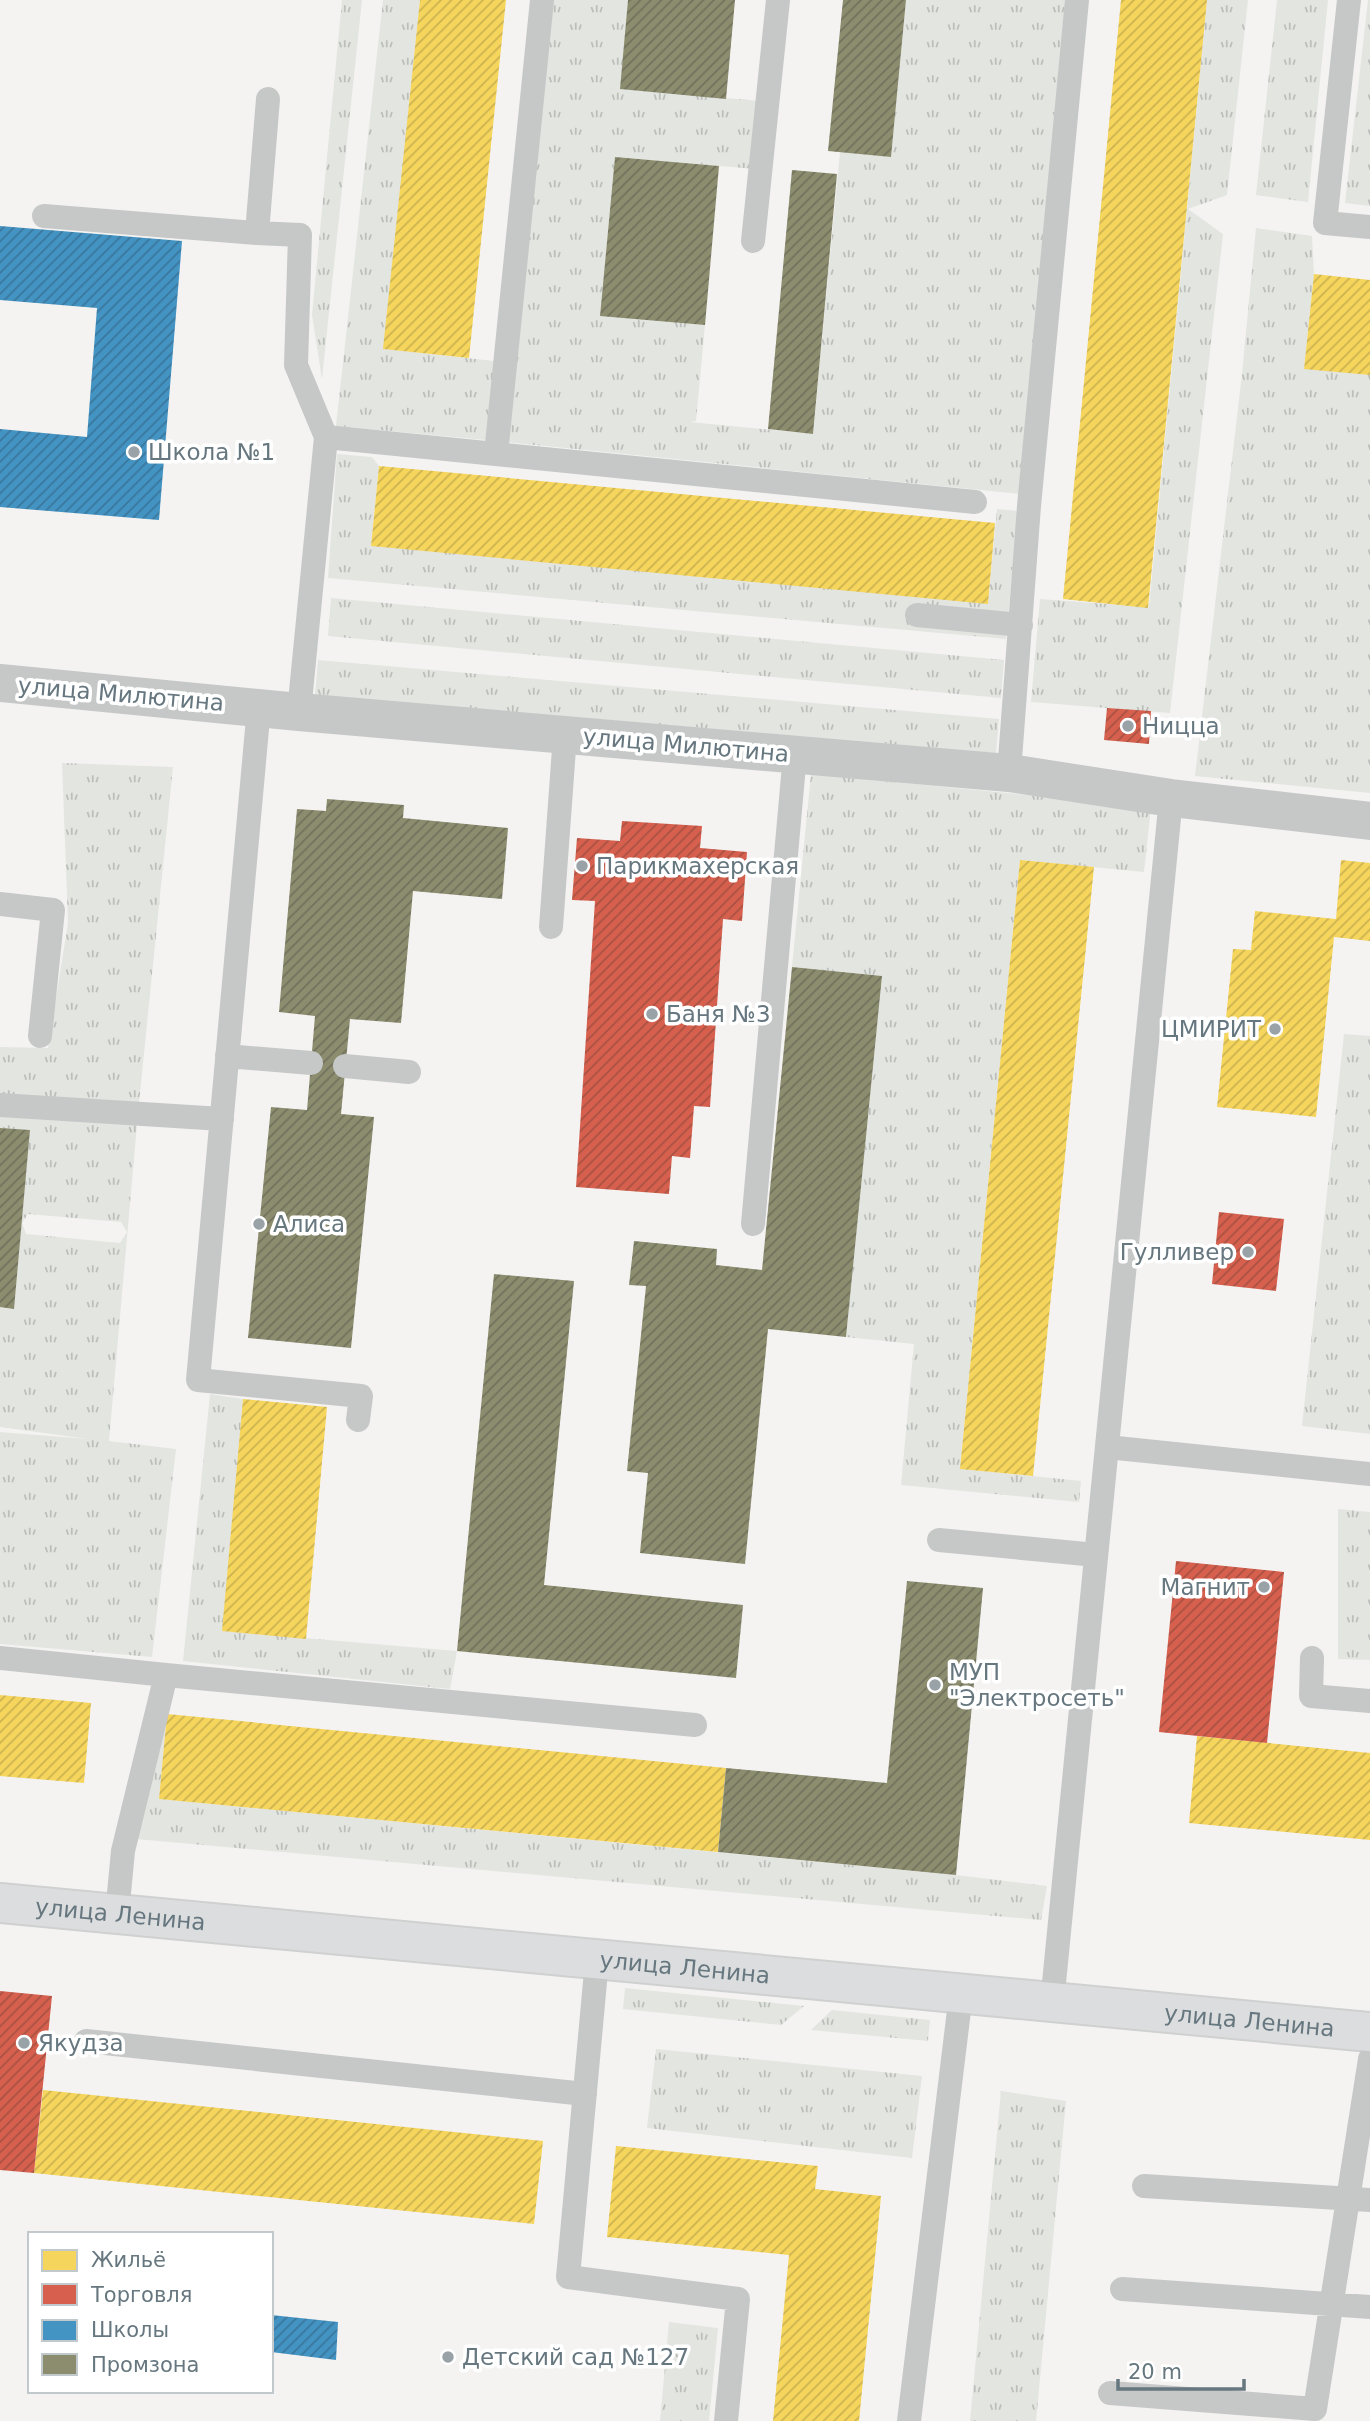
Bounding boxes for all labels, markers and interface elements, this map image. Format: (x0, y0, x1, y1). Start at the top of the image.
place label: Школа №1 (148, 439, 275, 465)
marker: Школа №1 (126, 444, 142, 460)
street label: улица Милютина (17, 672, 225, 716)
place label: Ницца (1142, 713, 1220, 739)
marker: Ницца (1120, 718, 1136, 734)
street label: улица Милютина (582, 723, 790, 767)
place label: Парикмахерская (596, 853, 799, 879)
marker: Парикмахерская (574, 858, 590, 874)
place label: Баня №3 (666, 1001, 771, 1027)
marker: Баня №3 (644, 1006, 660, 1022)
place label: ЦМИРИТ (1161, 1016, 1262, 1042)
marker: ЦМИРИТ (1267, 1021, 1283, 1037)
place label: Алиса (273, 1211, 345, 1237)
marker: Алиса (251, 1216, 267, 1232)
place label: Гулливер (1120, 1239, 1234, 1265)
marker: Гулливер (1240, 1244, 1256, 1260)
place label: Магнит (1161, 1574, 1250, 1600)
marker: Магнит (1256, 1579, 1272, 1595)
place label: МУП "Электросеть" (949, 1659, 1125, 1711)
marker: МУП "Электросеть" (927, 1677, 943, 1693)
street label: улица Ленина (34, 1893, 207, 1935)
street label: улица Ленина (599, 1947, 771, 1988)
street label: улица Ленина (1163, 2000, 1336, 2042)
place label: Якудза (38, 2030, 124, 2056)
marker: Якудза (16, 2035, 32, 2051)
legend (28, 2232, 273, 2393)
text: Жильё (91, 2248, 166, 2272)
text: Торговля (90, 2283, 192, 2307)
text: Школы (91, 2318, 169, 2342)
place label: Детский сад №127 (462, 2344, 689, 2370)
scale bar (1118, 2348, 1244, 2392)
marker: Детский сад №127 (440, 2349, 456, 2365)
text: Промзона (91, 2353, 199, 2377)
text: 20 m (1128, 2360, 1182, 2384)

